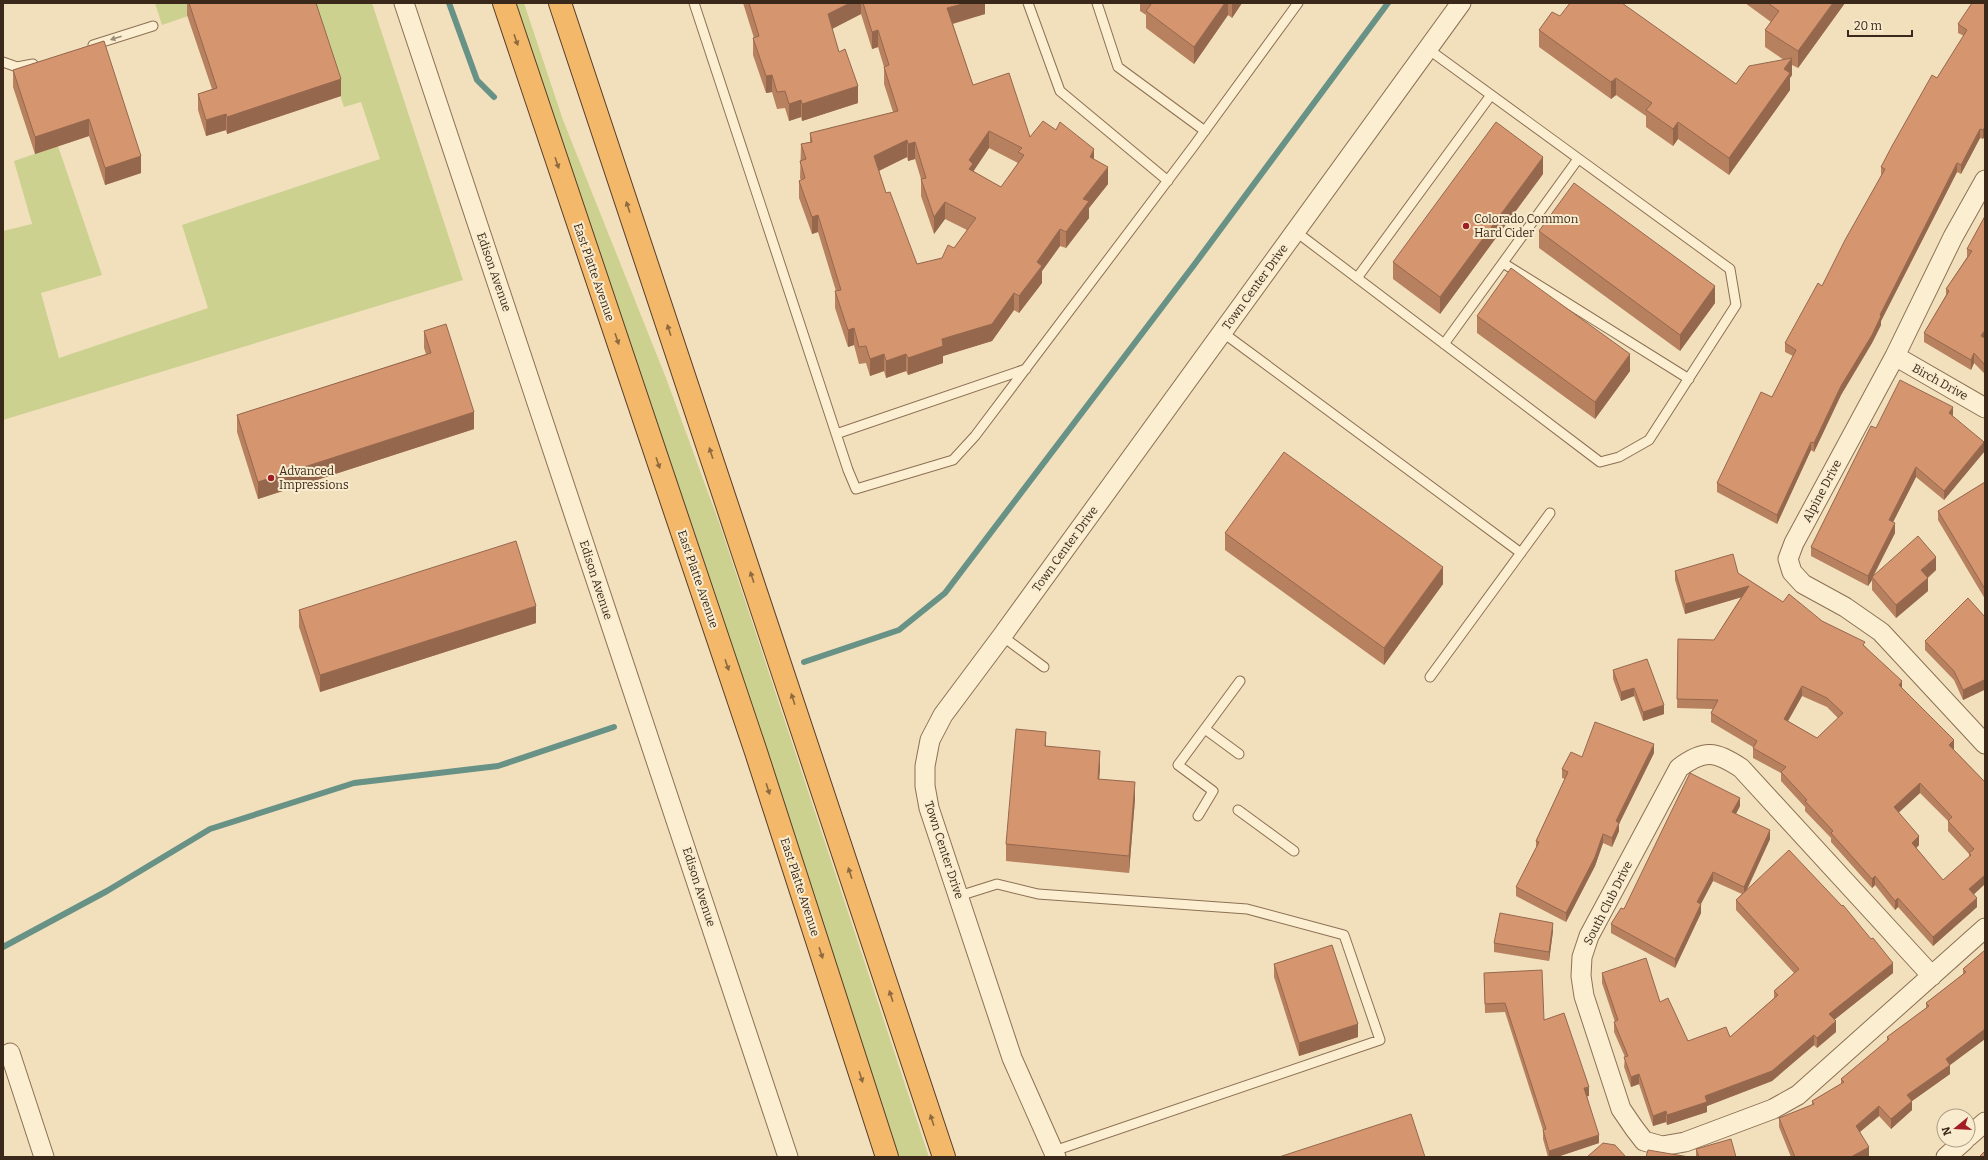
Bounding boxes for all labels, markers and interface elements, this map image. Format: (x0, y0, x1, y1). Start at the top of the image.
scale bar (1848, 12, 1912, 38)
text: 20 m (1854, 19, 1883, 33)
one-way arrow (513, 34, 519, 46)
one-way arrow (109, 35, 121, 41)
one-way arrow (555, 158, 561, 170)
one-way arrow (625, 200, 631, 212)
place label: Colorado Common Hard Cider (1474, 212, 1579, 240)
street label: East Platte Avenue (571, 221, 617, 323)
marker: Colorado Common Hard Cider (1461, 221, 1471, 231)
street label: Edison Avenue (474, 231, 514, 313)
street label: Town Center Drive (1219, 242, 1291, 332)
one-way arrow (666, 324, 672, 336)
one-way arrow (614, 334, 620, 346)
street label: Birch Drive (1910, 361, 1970, 403)
one-way arrow (707, 447, 713, 459)
one-way arrow (656, 457, 662, 469)
street label: Alpine Drive (1800, 457, 1844, 525)
place label: Advanced Impressions (279, 464, 349, 492)
marker: Advanced Impressions (266, 473, 276, 483)
street label: Town Center Drive (1029, 504, 1101, 594)
street label: East Platte Avenue (675, 528, 721, 630)
street label: Edison Avenue (577, 538, 615, 622)
one-way arrow (749, 570, 755, 582)
one-way arrow (724, 659, 730, 671)
one-way arrow (790, 693, 796, 705)
one-way arrow (765, 784, 771, 796)
street label: Town Center Drive (922, 799, 966, 901)
street label: East Platte Avenue (777, 836, 823, 938)
street label: Edison Avenue (680, 845, 718, 929)
street label: South Club Drive (1581, 859, 1635, 947)
one-way arrow (847, 867, 853, 879)
one-way arrow (818, 947, 824, 959)
one-way arrow (888, 990, 894, 1002)
one-way arrow (858, 1071, 864, 1083)
north arrow (1936, 1108, 1976, 1148)
one-way arrow (928, 1114, 934, 1126)
text: N (1939, 1124, 1954, 1137)

